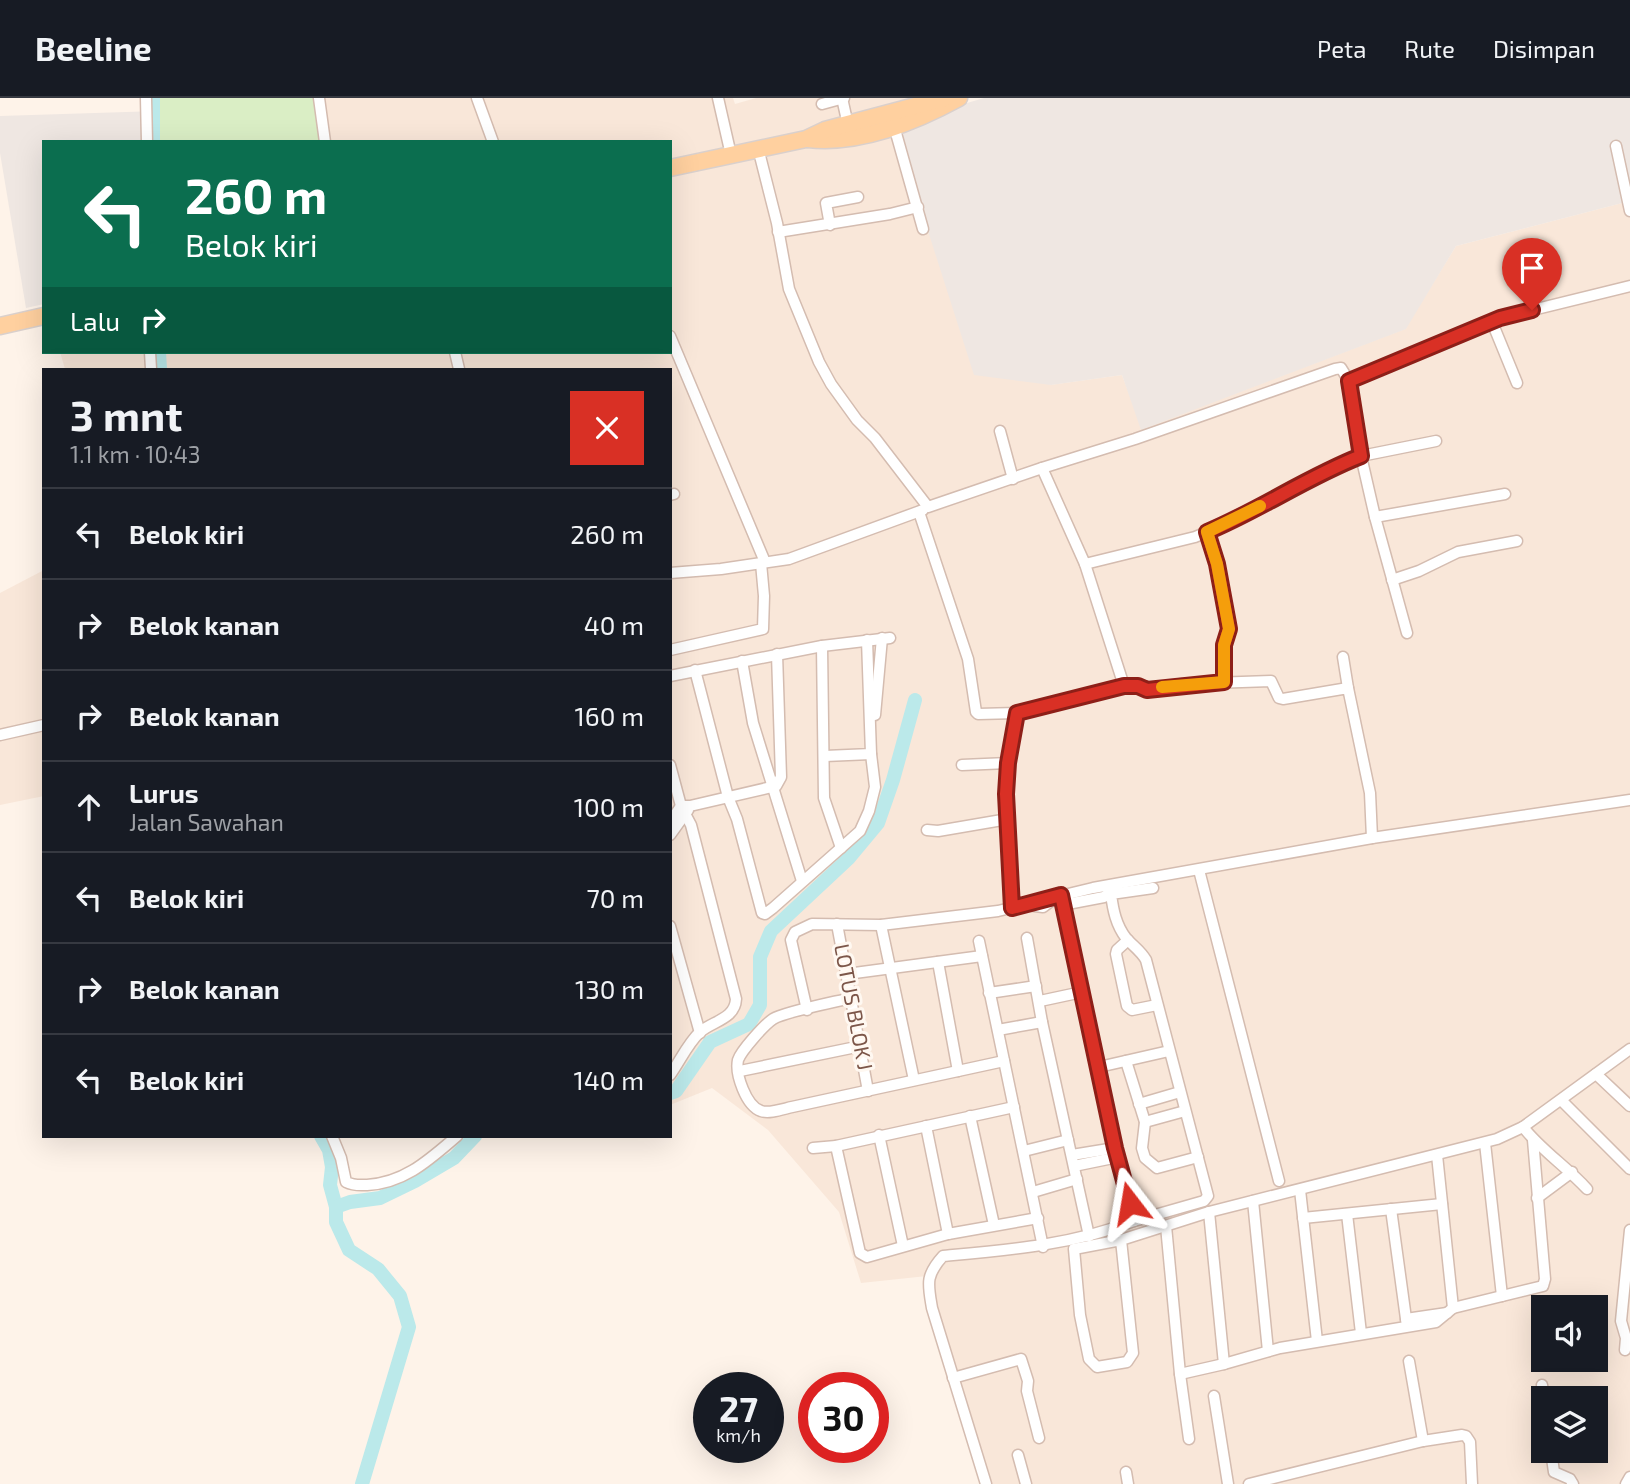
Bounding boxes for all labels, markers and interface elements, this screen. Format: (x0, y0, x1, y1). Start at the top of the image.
text: Beeline (35, 28, 152, 68)
text: Peta (1317, 34, 1366, 63)
text: Rute (1404, 34, 1455, 63)
text: Disimpan (1493, 34, 1595, 63)
text: 260 m (185, 165, 327, 224)
icon: left (70, 168, 161, 259)
text: Belok kiri (185, 225, 318, 263)
pin (1502, 238, 1562, 310)
icon: arrive (1513, 249, 1551, 287)
icon: right (134, 301, 172, 339)
text: Lalu (70, 305, 120, 336)
text: 3 mnt (70, 389, 182, 439)
button: close (570, 391, 644, 465)
text: 1.1 km · 10:43 (70, 440, 201, 468)
icon: left (70, 515, 108, 553)
text: Belok kiri (129, 518, 244, 549)
text: 260 m (570, 518, 644, 549)
icon: right (70, 606, 108, 644)
text: Belok kanan (129, 609, 280, 640)
text: 40 m (584, 609, 644, 640)
icon: right (70, 697, 108, 735)
text: Belok kanan (129, 700, 280, 731)
text: 160 m (575, 700, 644, 731)
text: Lurus (129, 777, 199, 808)
icon: ahead (70, 788, 108, 826)
text: 100 m (574, 791, 644, 822)
text: Jalan Sawahan (129, 808, 284, 836)
icon: left (70, 879, 108, 917)
text: Belok kiri (129, 882, 244, 913)
text: 70 m (586, 882, 644, 913)
street label: LOTUS BLOK J (830, 942, 879, 1072)
icon: right (70, 970, 108, 1008)
text: Belok kanan (129, 973, 280, 1004)
text: 130 m (575, 973, 644, 1004)
icon: left (70, 1061, 108, 1099)
text: Belok kiri (129, 1064, 244, 1095)
text: 140 m (573, 1064, 644, 1095)
position arrow (1093, 1166, 1167, 1240)
map controls (1531, 1295, 1608, 1463)
button: sound (1531, 1295, 1608, 1372)
speed limit sign: 30 (798, 1372, 889, 1463)
button: layers (1531, 1386, 1608, 1463)
text: 27 (719, 1387, 758, 1429)
text: km/h (716, 1424, 761, 1446)

